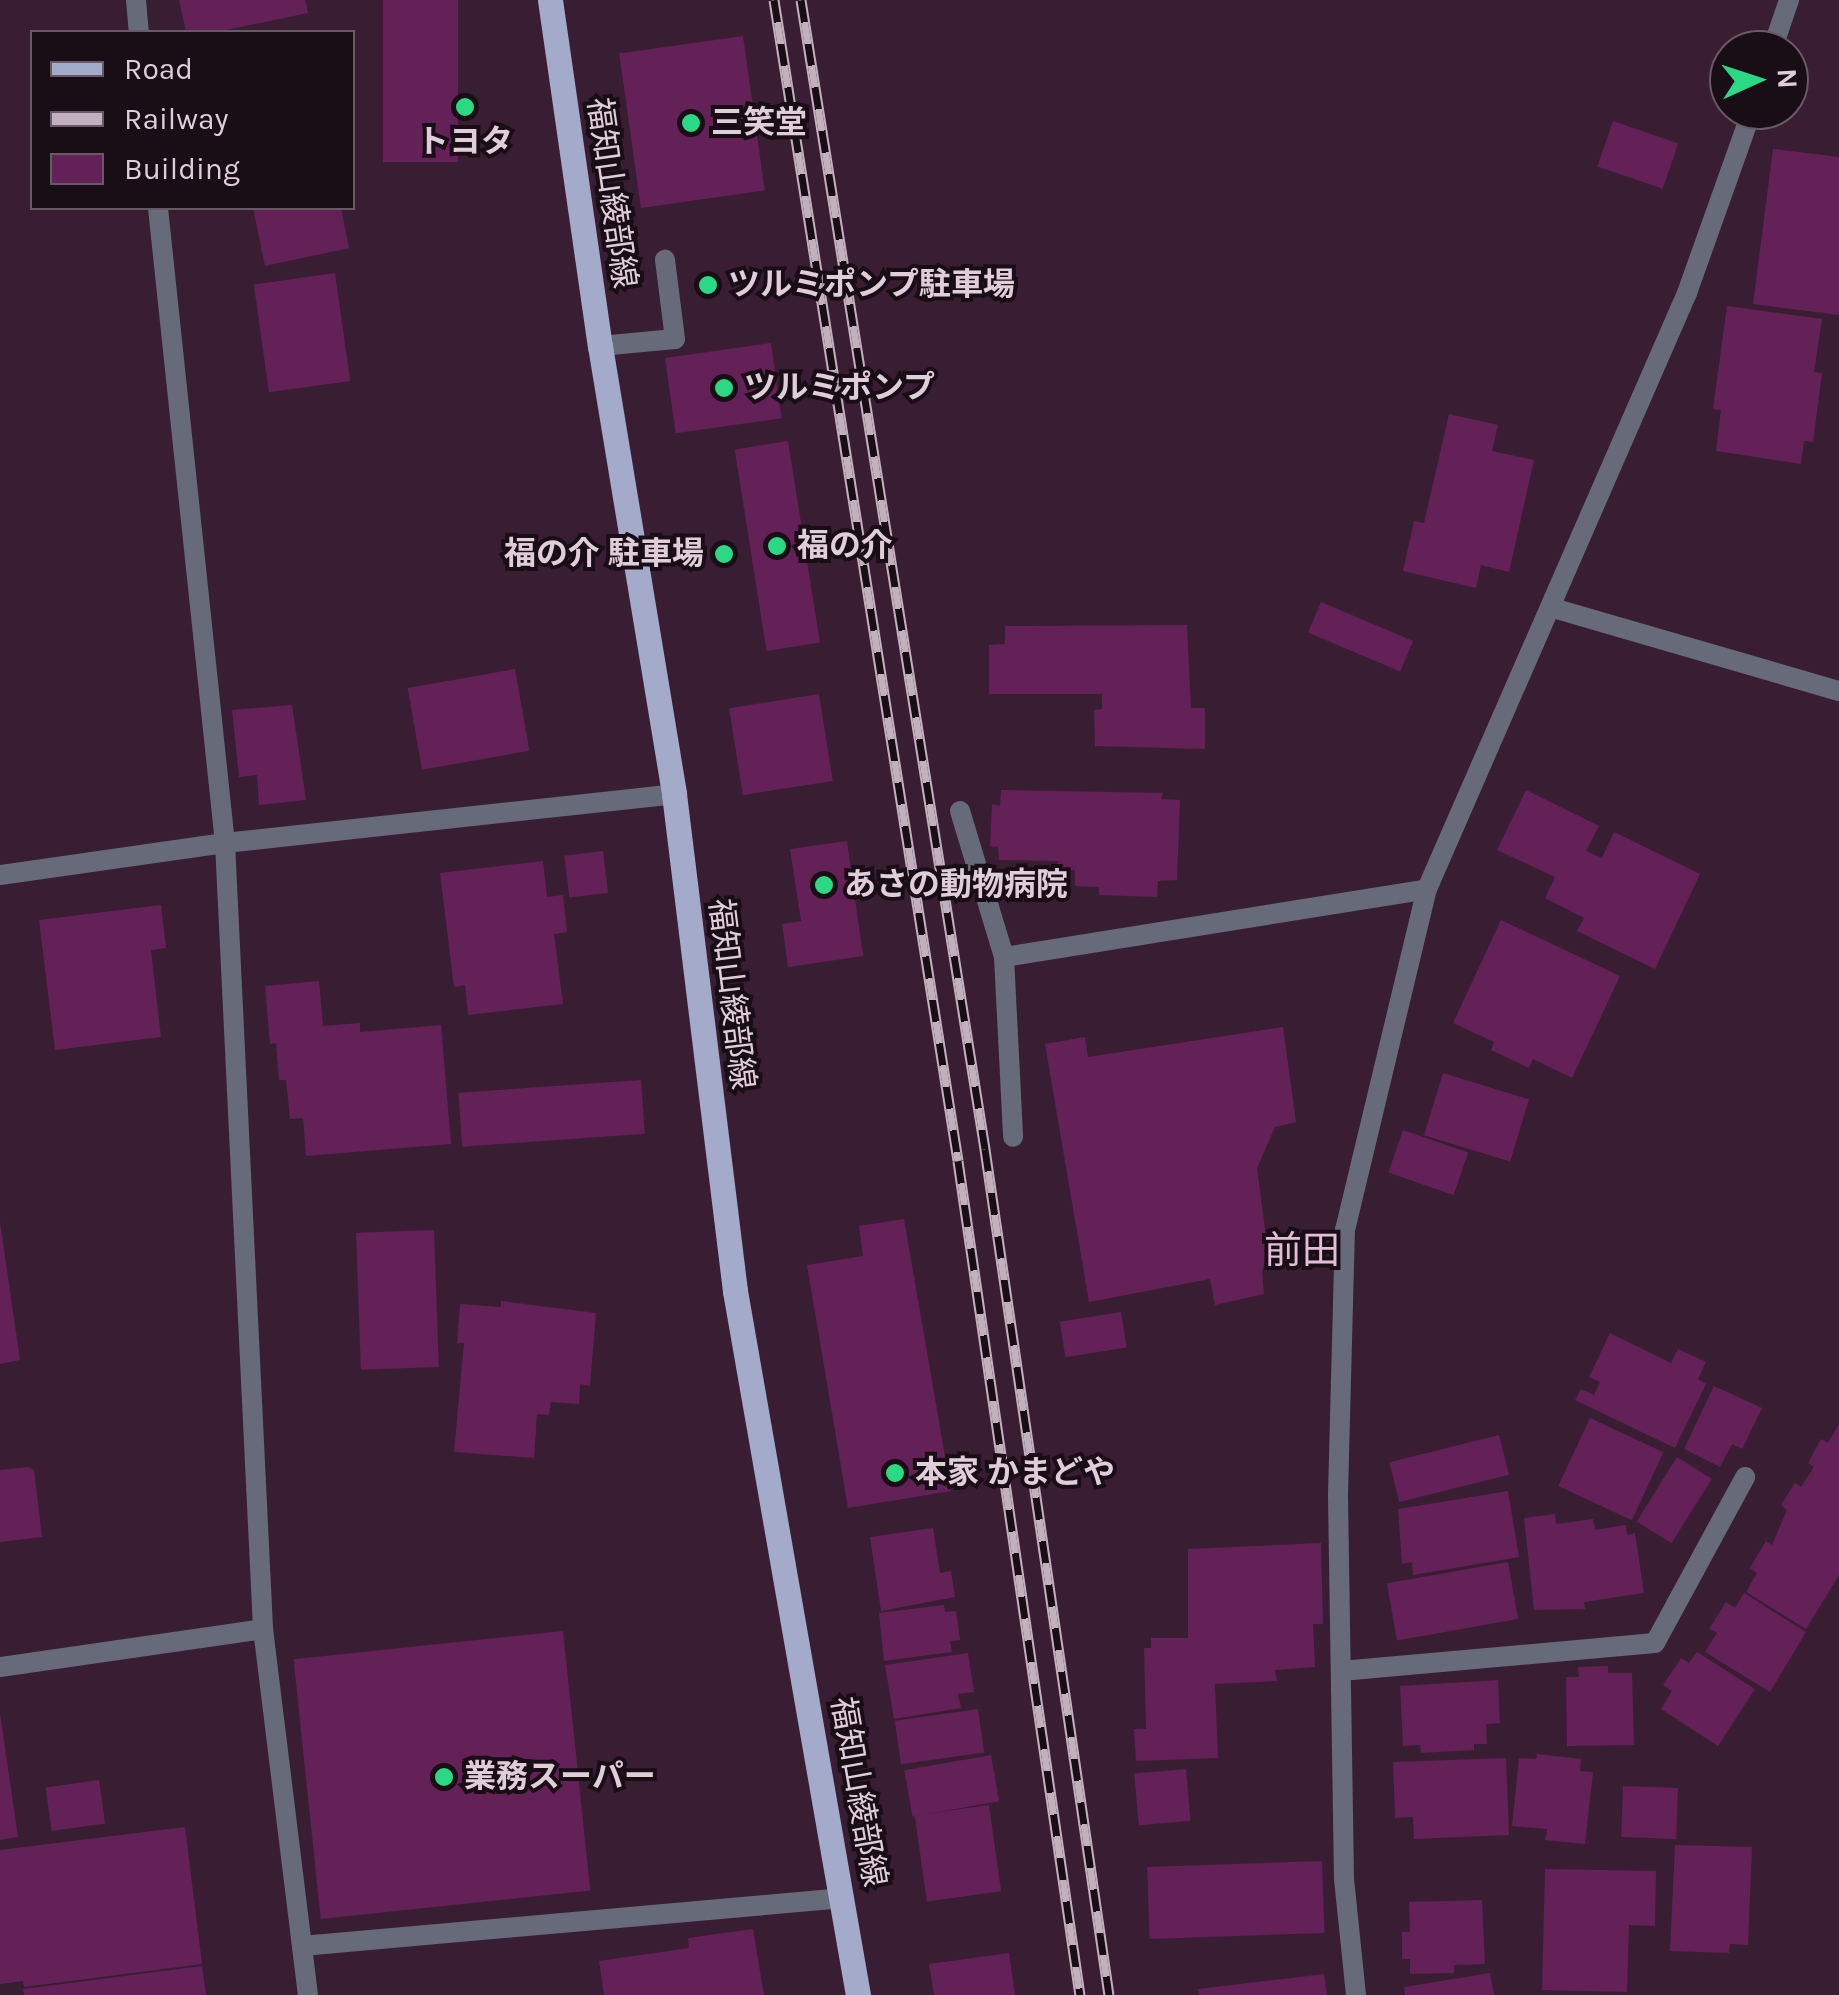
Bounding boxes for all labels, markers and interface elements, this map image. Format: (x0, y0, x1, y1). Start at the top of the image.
legend (30, 30, 355, 210)
north arrow (1709, 30, 1809, 130)
text: Road (124, 51, 193, 87)
text: N (1770, 68, 1804, 89)
street label: 福知山綾部線 (579, 95, 643, 291)
marker: トヨタ (454, 96, 476, 118)
text: Railway (124, 101, 228, 137)
place label: 三笑堂 (711, 104, 807, 142)
marker: 三笑堂 (680, 112, 702, 134)
place label: トヨタ (417, 123, 513, 161)
text: Building (124, 151, 240, 187)
place label: ツルミポンプ駐車場 (728, 266, 1016, 304)
marker: ツルミポンプ駐車場 (697, 274, 719, 296)
place label: ツルミポンプ (744, 369, 936, 407)
marker: ツルミポンプ (713, 377, 735, 399)
place label: 福の介 (797, 527, 893, 565)
place label: 福の介 駐車場 (504, 535, 704, 573)
marker: 福の介 (766, 535, 788, 557)
marker: 福の介 駐車場 (713, 543, 735, 565)
place label: あさの動物病院 (844, 866, 1068, 904)
marker: あさの動物病院 (813, 874, 835, 896)
street label: 福知山綾部線 (700, 896, 762, 1092)
district label: 前田 (1264, 1228, 1340, 1274)
place label: 本家 かまどや (915, 1454, 1115, 1492)
marker: 本家 かまどや (884, 1462, 906, 1484)
street label: 福知山綾部線 (822, 1694, 894, 1890)
place label: 業務スーパー (464, 1758, 656, 1796)
marker: 業務スーパー (433, 1766, 455, 1788)

